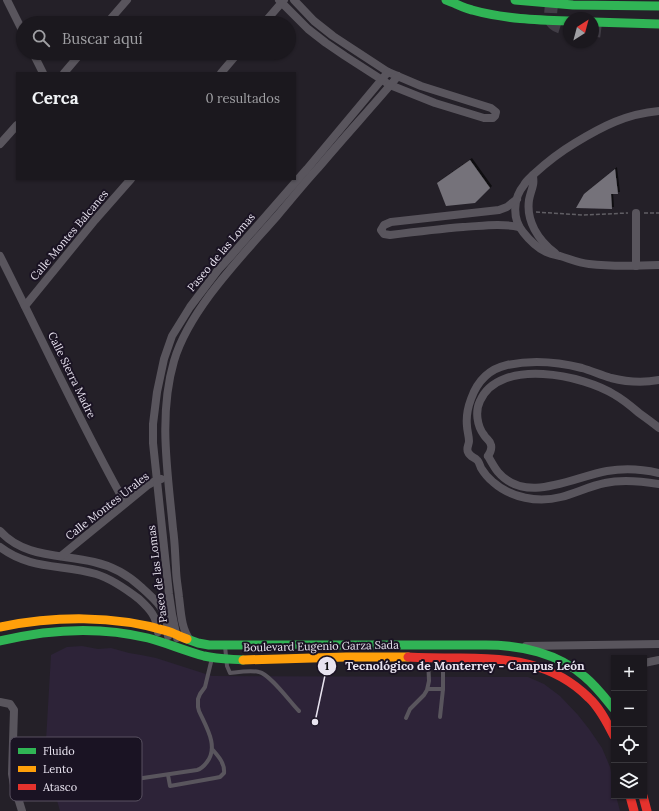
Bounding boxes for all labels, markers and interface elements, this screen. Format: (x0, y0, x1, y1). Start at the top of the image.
north arrow (563, 12, 599, 48)
search box (16, 16, 296, 60)
icon: search (30, 27, 52, 49)
text: Buscar aquí (62, 29, 143, 48)
text: Cerca (32, 87, 79, 109)
text: 0 resultados (205, 90, 280, 107)
street label: Calle Montes Balcanes (27, 187, 111, 283)
street label: Paseo de las Lomas (184, 210, 258, 294)
street label: Calle Sierra Madre (45, 329, 99, 421)
street label: Calle Montes Urales (62, 469, 152, 543)
street label: Paseo de las Lomas (144, 524, 170, 624)
street label: Boulevard Eugenio Garza Sada (243, 638, 399, 654)
callout: Tecnológico de Monterrey - Campus León (317, 654, 593, 678)
map controls (611, 655, 647, 799)
button: + (611, 655, 647, 691)
text: 1 (325, 658, 330, 673)
text: Tecnológico de Monterrey - Campus León (345, 658, 585, 673)
button: − (611, 691, 647, 727)
button: locate (611, 727, 647, 763)
legend (10, 737, 142, 801)
text: Fluido (43, 744, 75, 758)
text: Lento (43, 762, 73, 776)
button: layers (611, 763, 647, 799)
text: Atasco (42, 780, 77, 794)

